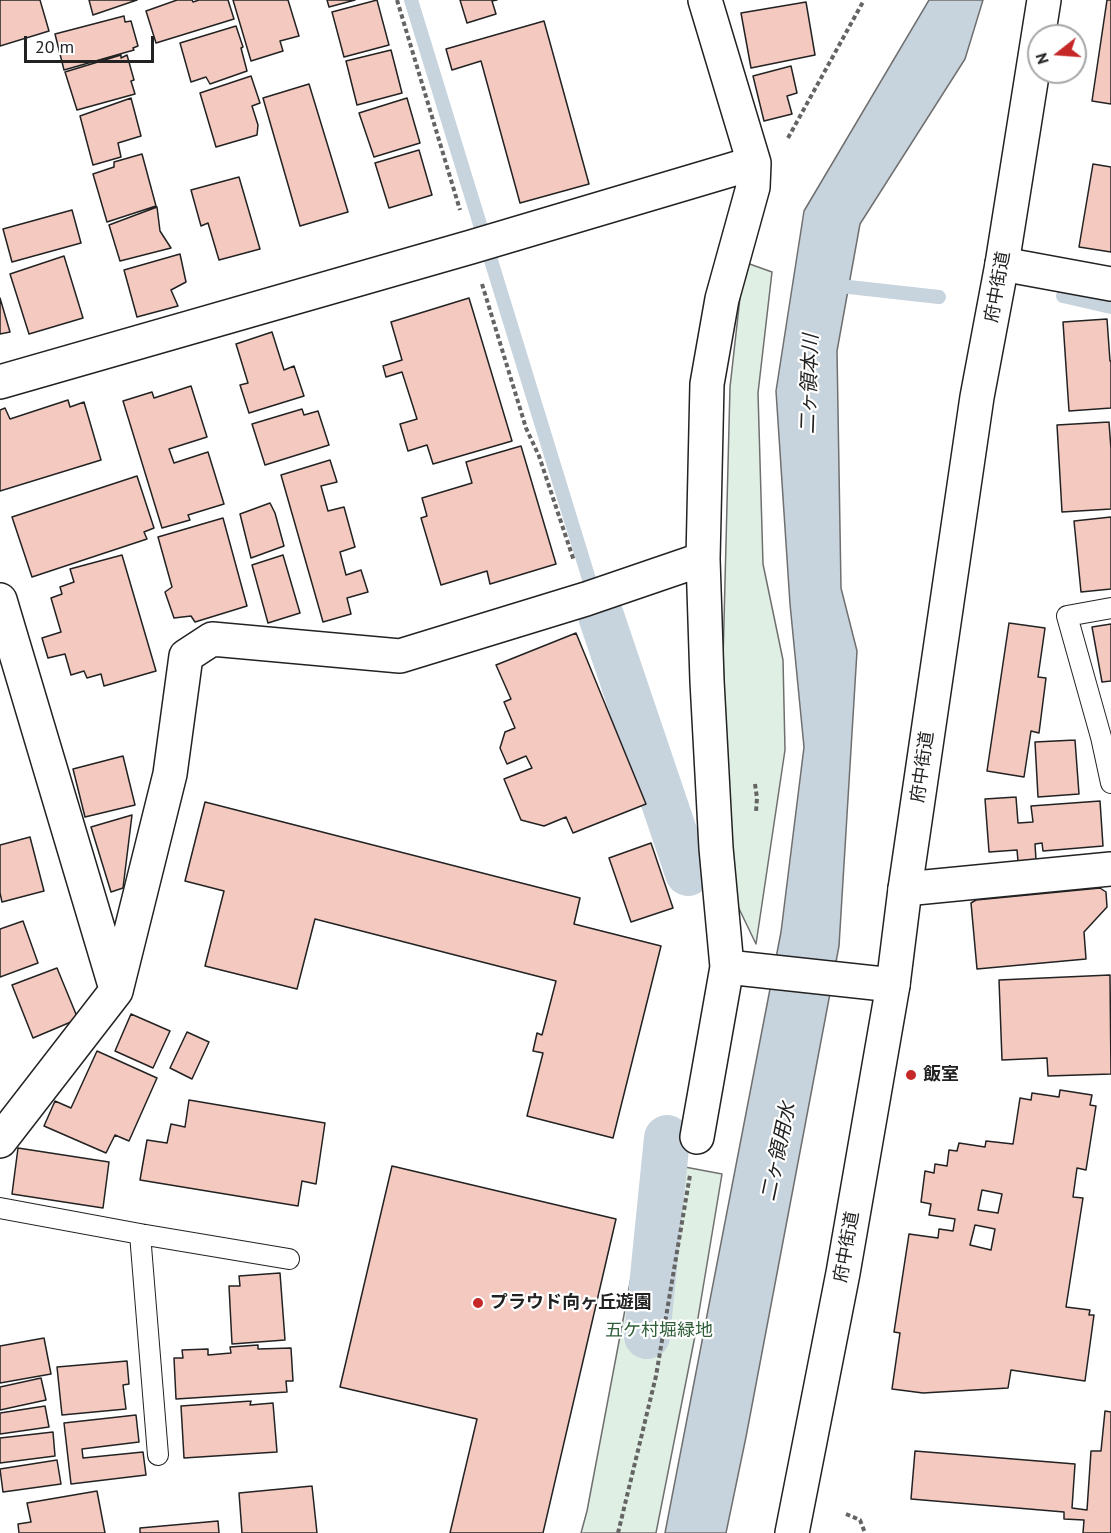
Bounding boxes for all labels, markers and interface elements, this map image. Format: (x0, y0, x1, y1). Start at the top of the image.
scale bar (27, 24, 158, 62)
north arrow (1027, 24, 1087, 84)
text: 20 m (35, 35, 74, 58)
text: N (1031, 51, 1053, 67)
street label: 府中街道 (981, 250, 1015, 324)
water label: 二ヶ領本川 (796, 334, 824, 434)
street label: 府中街道 (907, 730, 939, 804)
place label: 飯室 (923, 1064, 959, 1086)
marker: 飯室 (904, 1068, 918, 1082)
water label: 二ヶ領用水 (757, 1101, 801, 1203)
street label: 府中街道 (830, 1210, 864, 1284)
place label: プラウド向ヶ丘遊園 (490, 1292, 652, 1314)
marker: プラウド向ヶ丘遊園 (471, 1296, 485, 1310)
park label: 五ケ村堀緑地 (605, 1320, 713, 1342)

